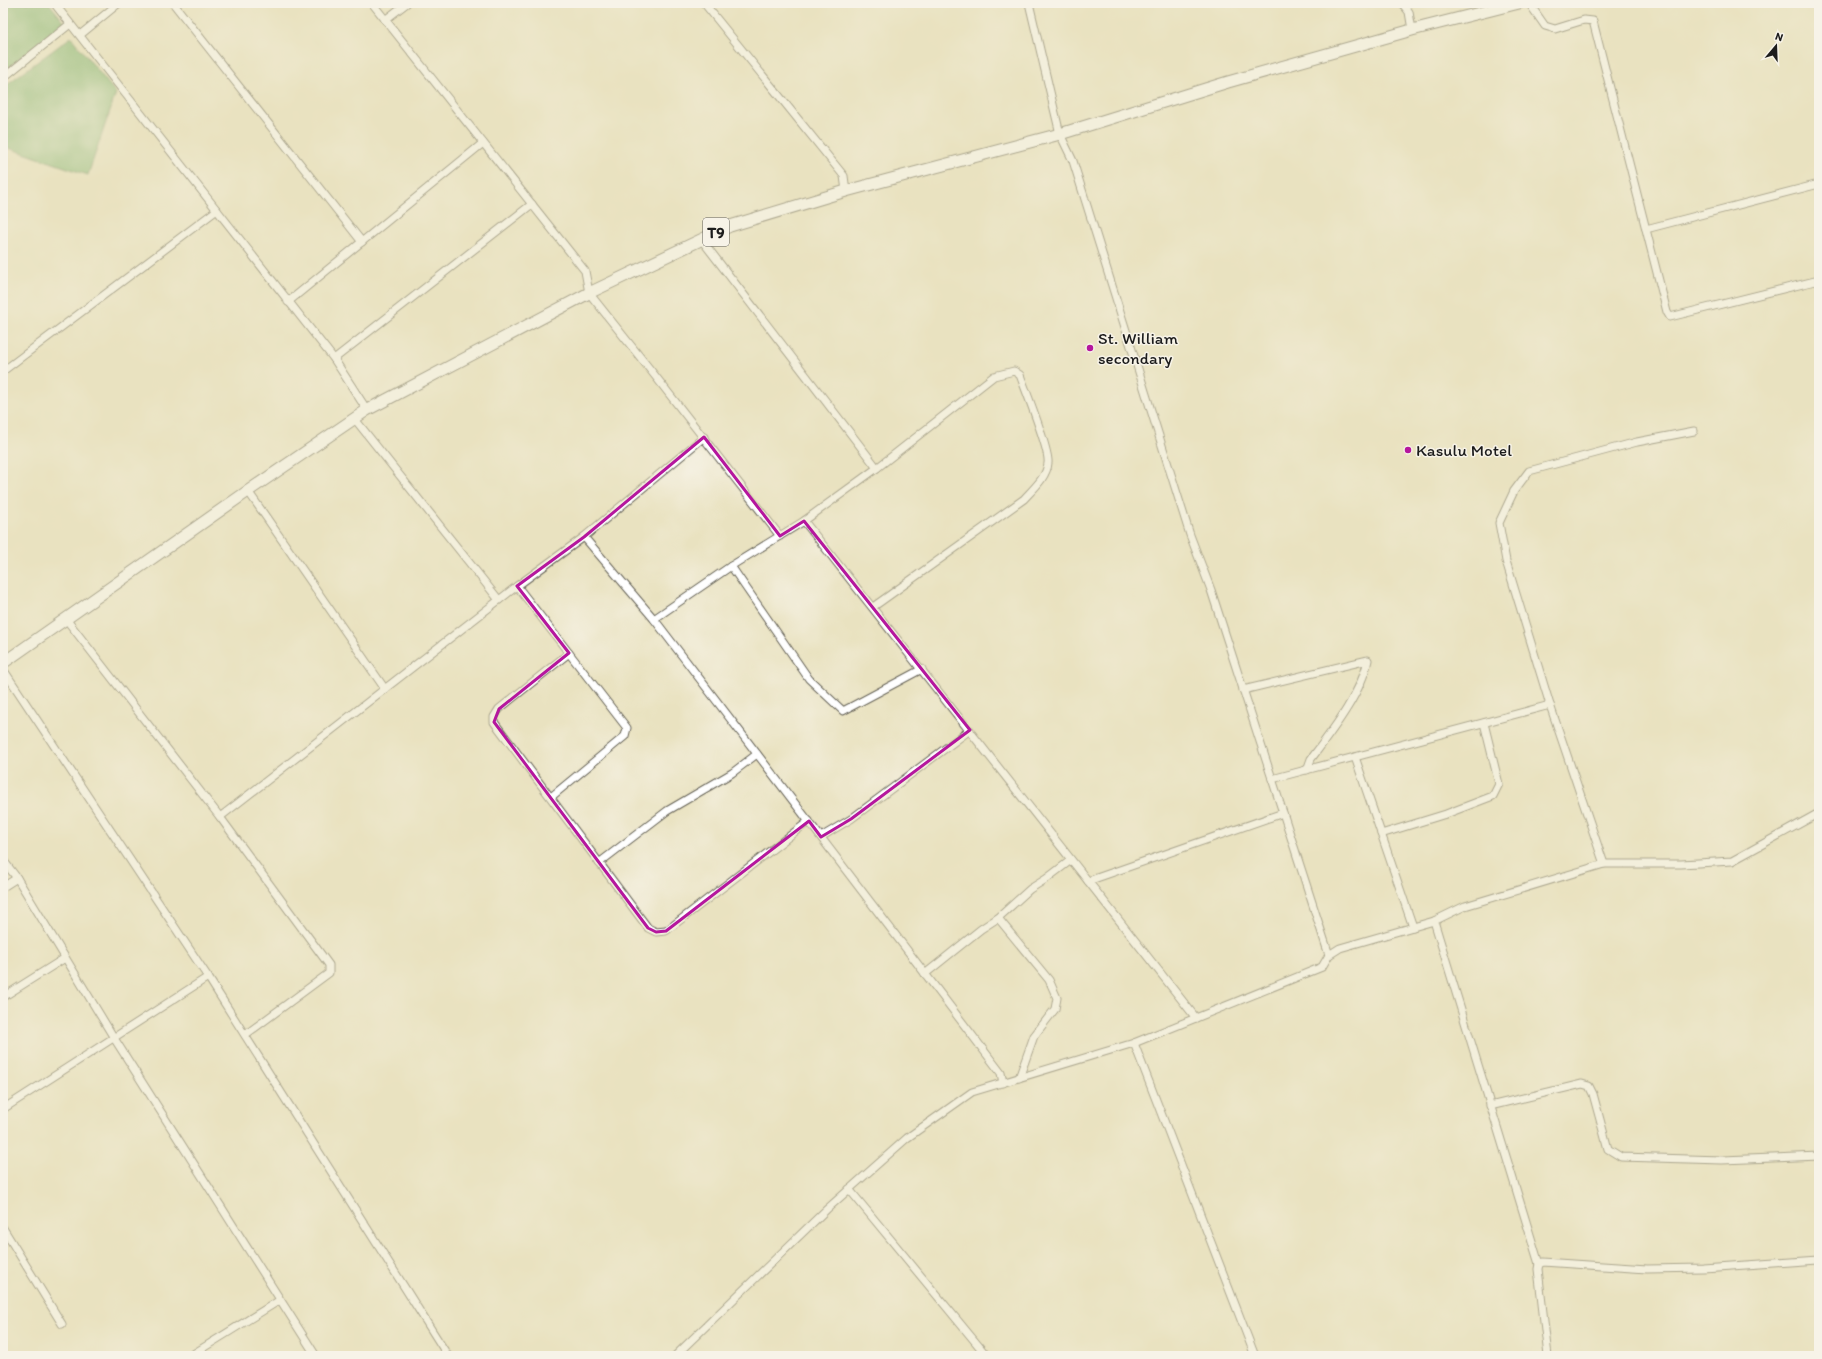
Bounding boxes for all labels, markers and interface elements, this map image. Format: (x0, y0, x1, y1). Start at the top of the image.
north arrow (1756, 26, 1796, 66)
text: N (1773, 30, 1785, 44)
road number: T9 (703, 218, 729, 246)
place label: St. William secondary (1098, 328, 1178, 368)
marker: St. William secondary (1085, 343, 1095, 353)
place label: Kasulu Motel (1416, 440, 1512, 460)
marker: Kasulu Motel (1403, 445, 1413, 455)

